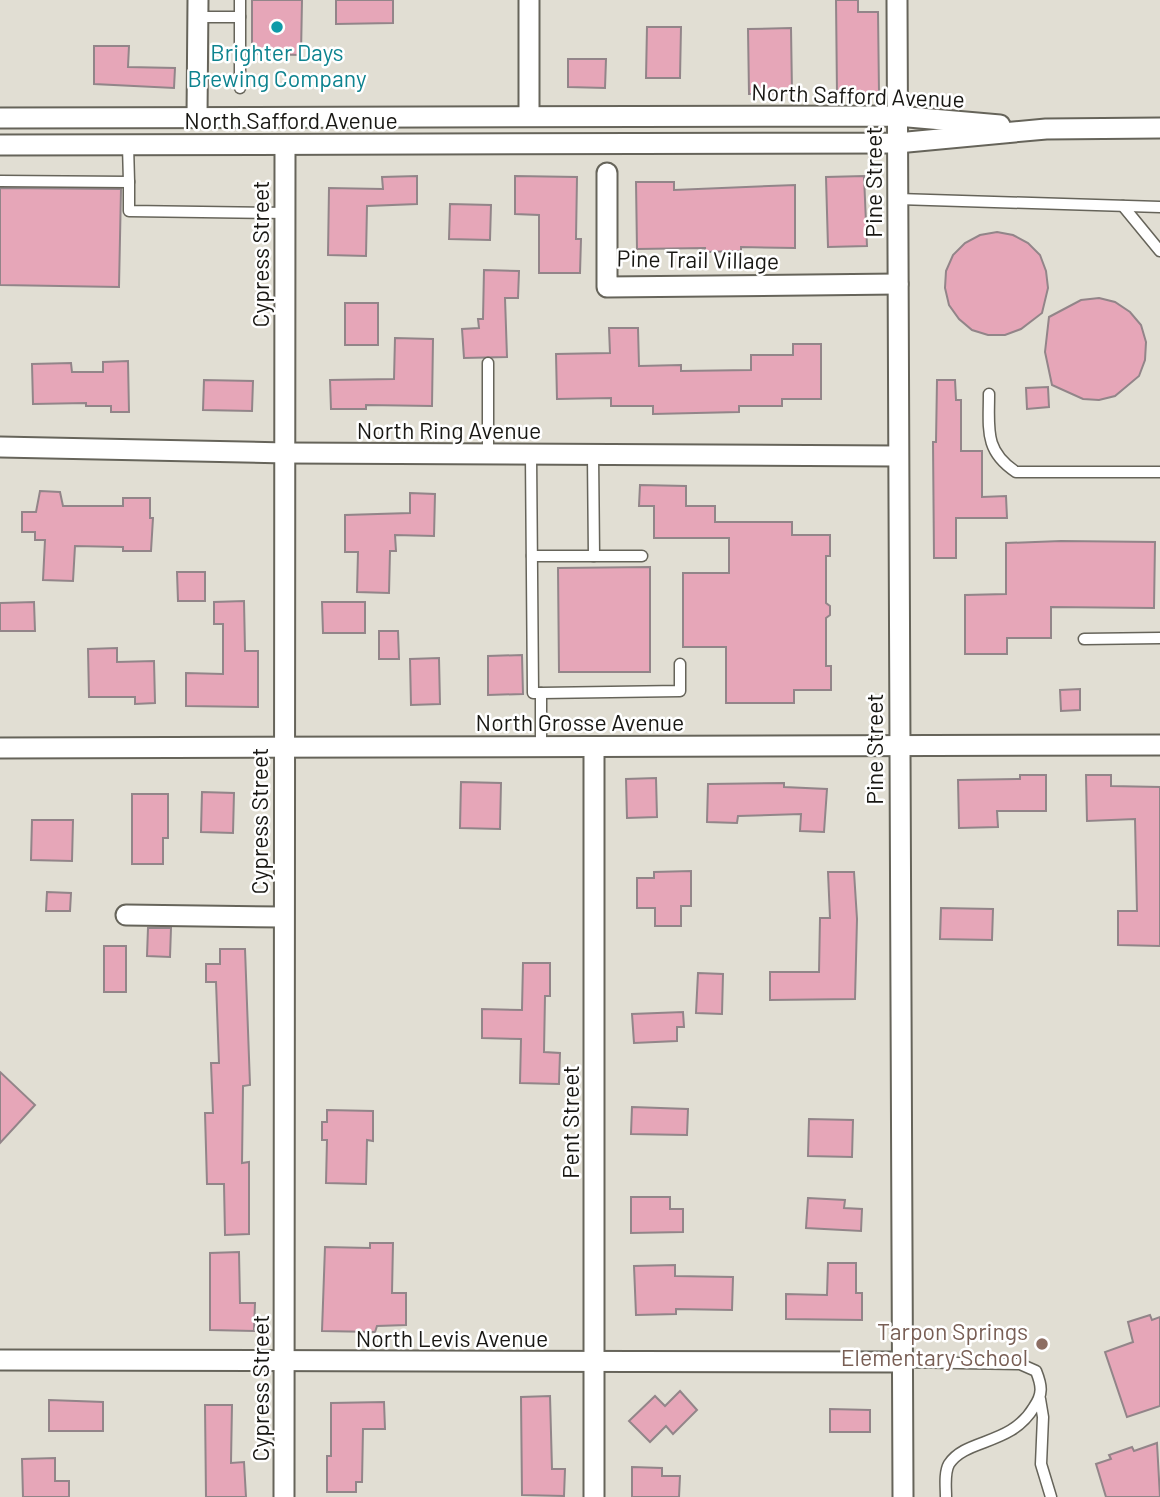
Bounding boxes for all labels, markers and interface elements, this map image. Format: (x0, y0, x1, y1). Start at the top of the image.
marker: Brighter Days Brewing Company (269, 19, 285, 35)
place label: Brighter Days Brewing Company (187, 38, 367, 92)
street label: North Safford Avenue (751, 77, 965, 113)
street label: North Safford Avenue (184, 106, 398, 134)
street label: Pine Street (859, 126, 887, 238)
street label: Cypress Street (246, 181, 274, 327)
street label: Pine Trail Village (616, 244, 780, 274)
street label: North Ring Avenue (357, 416, 541, 444)
street label: Pine Street (860, 693, 888, 805)
street label: North Grosse Avenue (476, 708, 684, 736)
street label: Cypress Street (245, 748, 273, 894)
street label: Pent Street (556, 1065, 584, 1179)
street label: Cypress Street (246, 1315, 274, 1461)
place label: Tarpon Springs Elementary School (841, 1317, 1028, 1371)
street label: North Levis Avenue (356, 1324, 548, 1352)
marker: Tarpon Springs Elementary School (1034, 1336, 1050, 1352)

